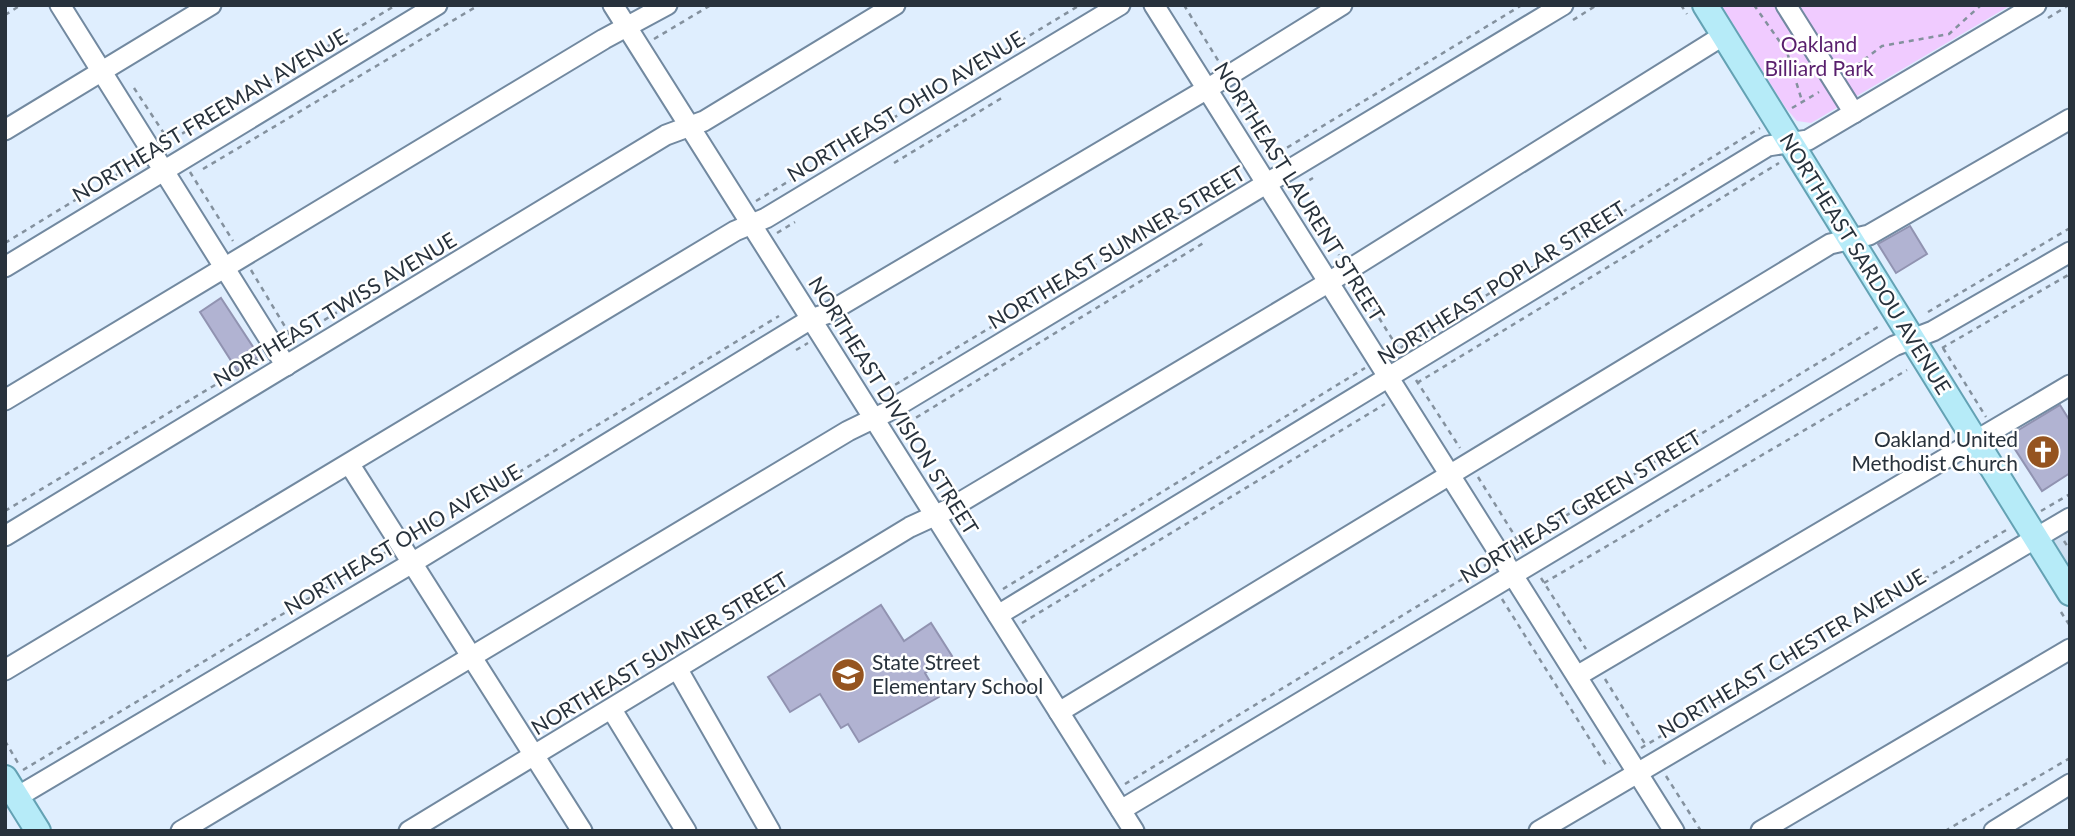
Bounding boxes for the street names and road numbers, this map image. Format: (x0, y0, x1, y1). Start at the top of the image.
street label: NORTHEAST FREEMAN AVENUE (68, 23, 351, 207)
street label: NORTHEAST OHIO AVENUE (782, 25, 1028, 186)
street label: NORTHEAST LAURENT STREET (1210, 57, 1391, 326)
street label: NORTHEAST SARDOU AVENUE (1775, 128, 1957, 398)
street label: NORTHEAST SUMNER STREET (983, 160, 1250, 334)
street label: NORTHEAST POPLAR STREET (1372, 195, 1630, 369)
street label: NORTHEAST TWISS AVENUE (208, 226, 460, 391)
street label: NORTHEAST DIVISION STREET (804, 271, 985, 539)
street label: NORTHEAST GREEN STREET (1455, 423, 1706, 588)
street label: NORTHEAST OHIO AVENUE (279, 458, 525, 619)
street label: NORTHEAST CHESTER AVENUE (1653, 563, 1930, 743)
street label: NORTHEAST SUMNER STREET (526, 566, 793, 740)

